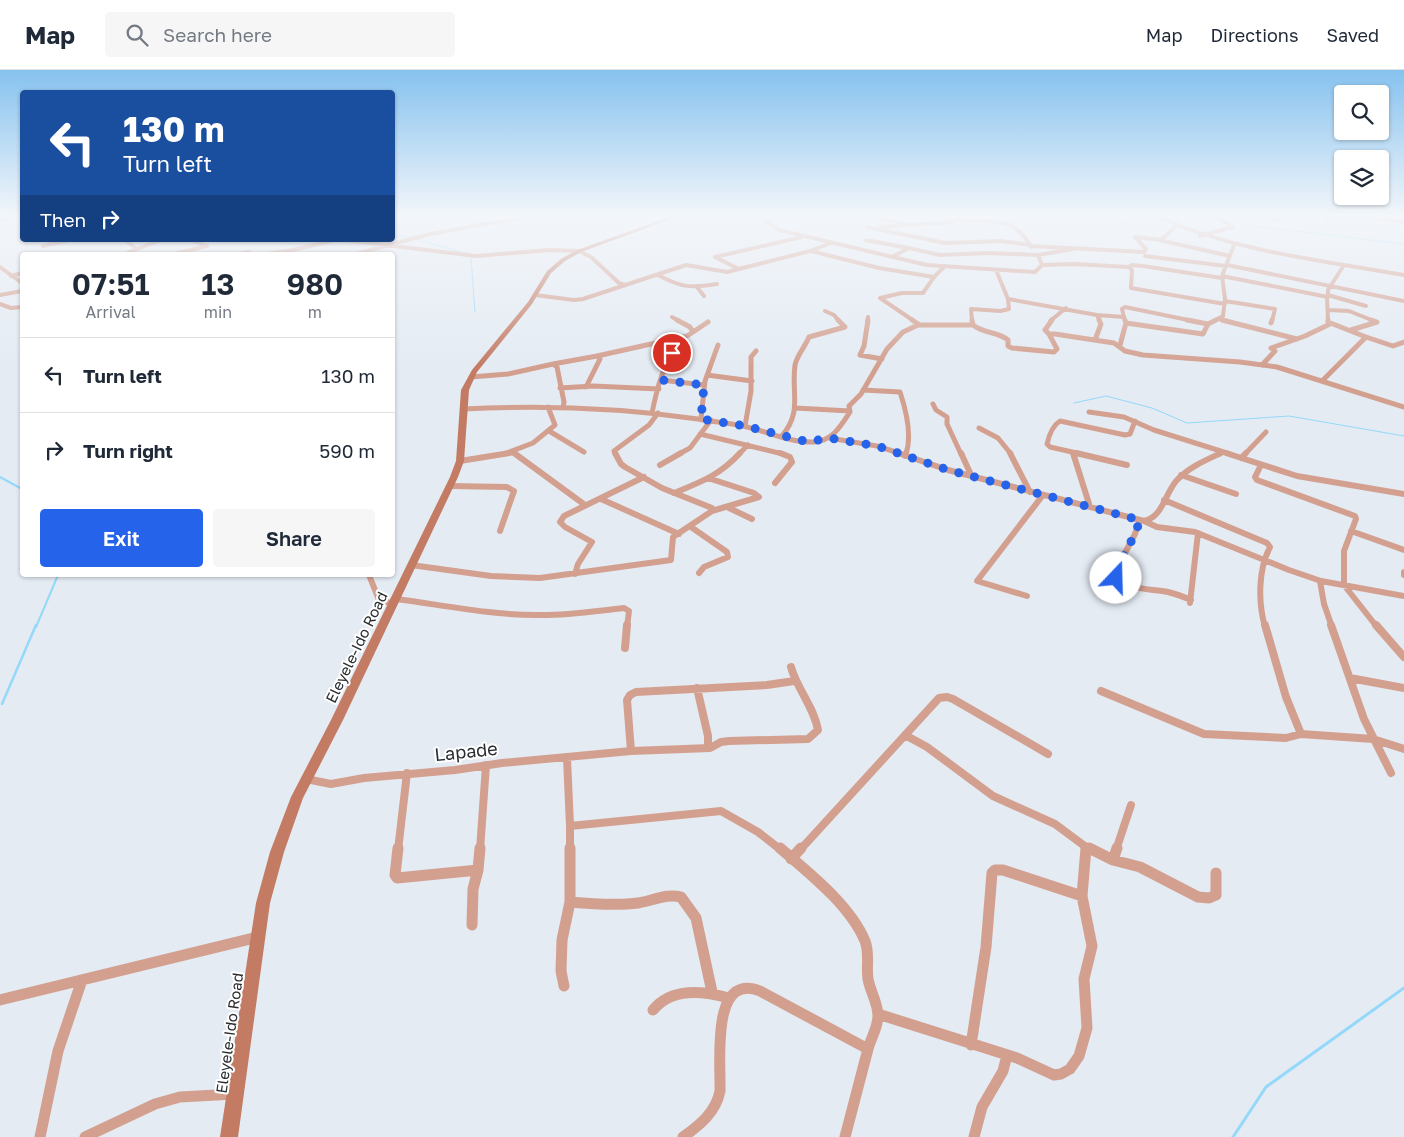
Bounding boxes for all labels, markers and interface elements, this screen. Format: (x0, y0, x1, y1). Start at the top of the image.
search box (105, 12, 455, 57)
text: Map (25, 20, 75, 49)
icon: search (123, 21, 151, 49)
text: Search here (163, 23, 272, 46)
text: Map (1146, 24, 1182, 46)
text: Directions (1210, 24, 1298, 46)
text: Saved (1326, 24, 1379, 46)
map controls (1334, 85, 1389, 205)
button: search (1334, 85, 1389, 140)
text: 130 m (123, 108, 225, 150)
icon: left (40, 110, 105, 175)
text: Turn left (123, 150, 212, 177)
button: layers (1334, 150, 1389, 205)
icon: right (96, 205, 124, 233)
text: Then (40, 208, 86, 231)
text: 07:51 (72, 266, 150, 302)
text: 13 (201, 266, 235, 302)
text: 980 (286, 266, 343, 302)
text: Arrival (86, 302, 136, 322)
text: min (204, 302, 232, 322)
text: m (308, 302, 322, 322)
pin (651, 332, 693, 374)
icon: arrive (658, 339, 686, 367)
icon: left (40, 361, 68, 389)
text: Turn left (83, 364, 162, 387)
text: 130 m (321, 364, 375, 387)
icon: right (40, 436, 68, 464)
text: Turn right (83, 439, 173, 462)
text: 590 m (319, 439, 375, 462)
button: Exit (40, 509, 203, 567)
button: Share (213, 509, 375, 567)
position arrow (1089, 551, 1141, 603)
street label: Eleyele-Ido Road (321, 588, 391, 706)
street label: Lapade (433, 737, 499, 765)
street label: Eleyele-Ido Road (212, 972, 246, 1094)

